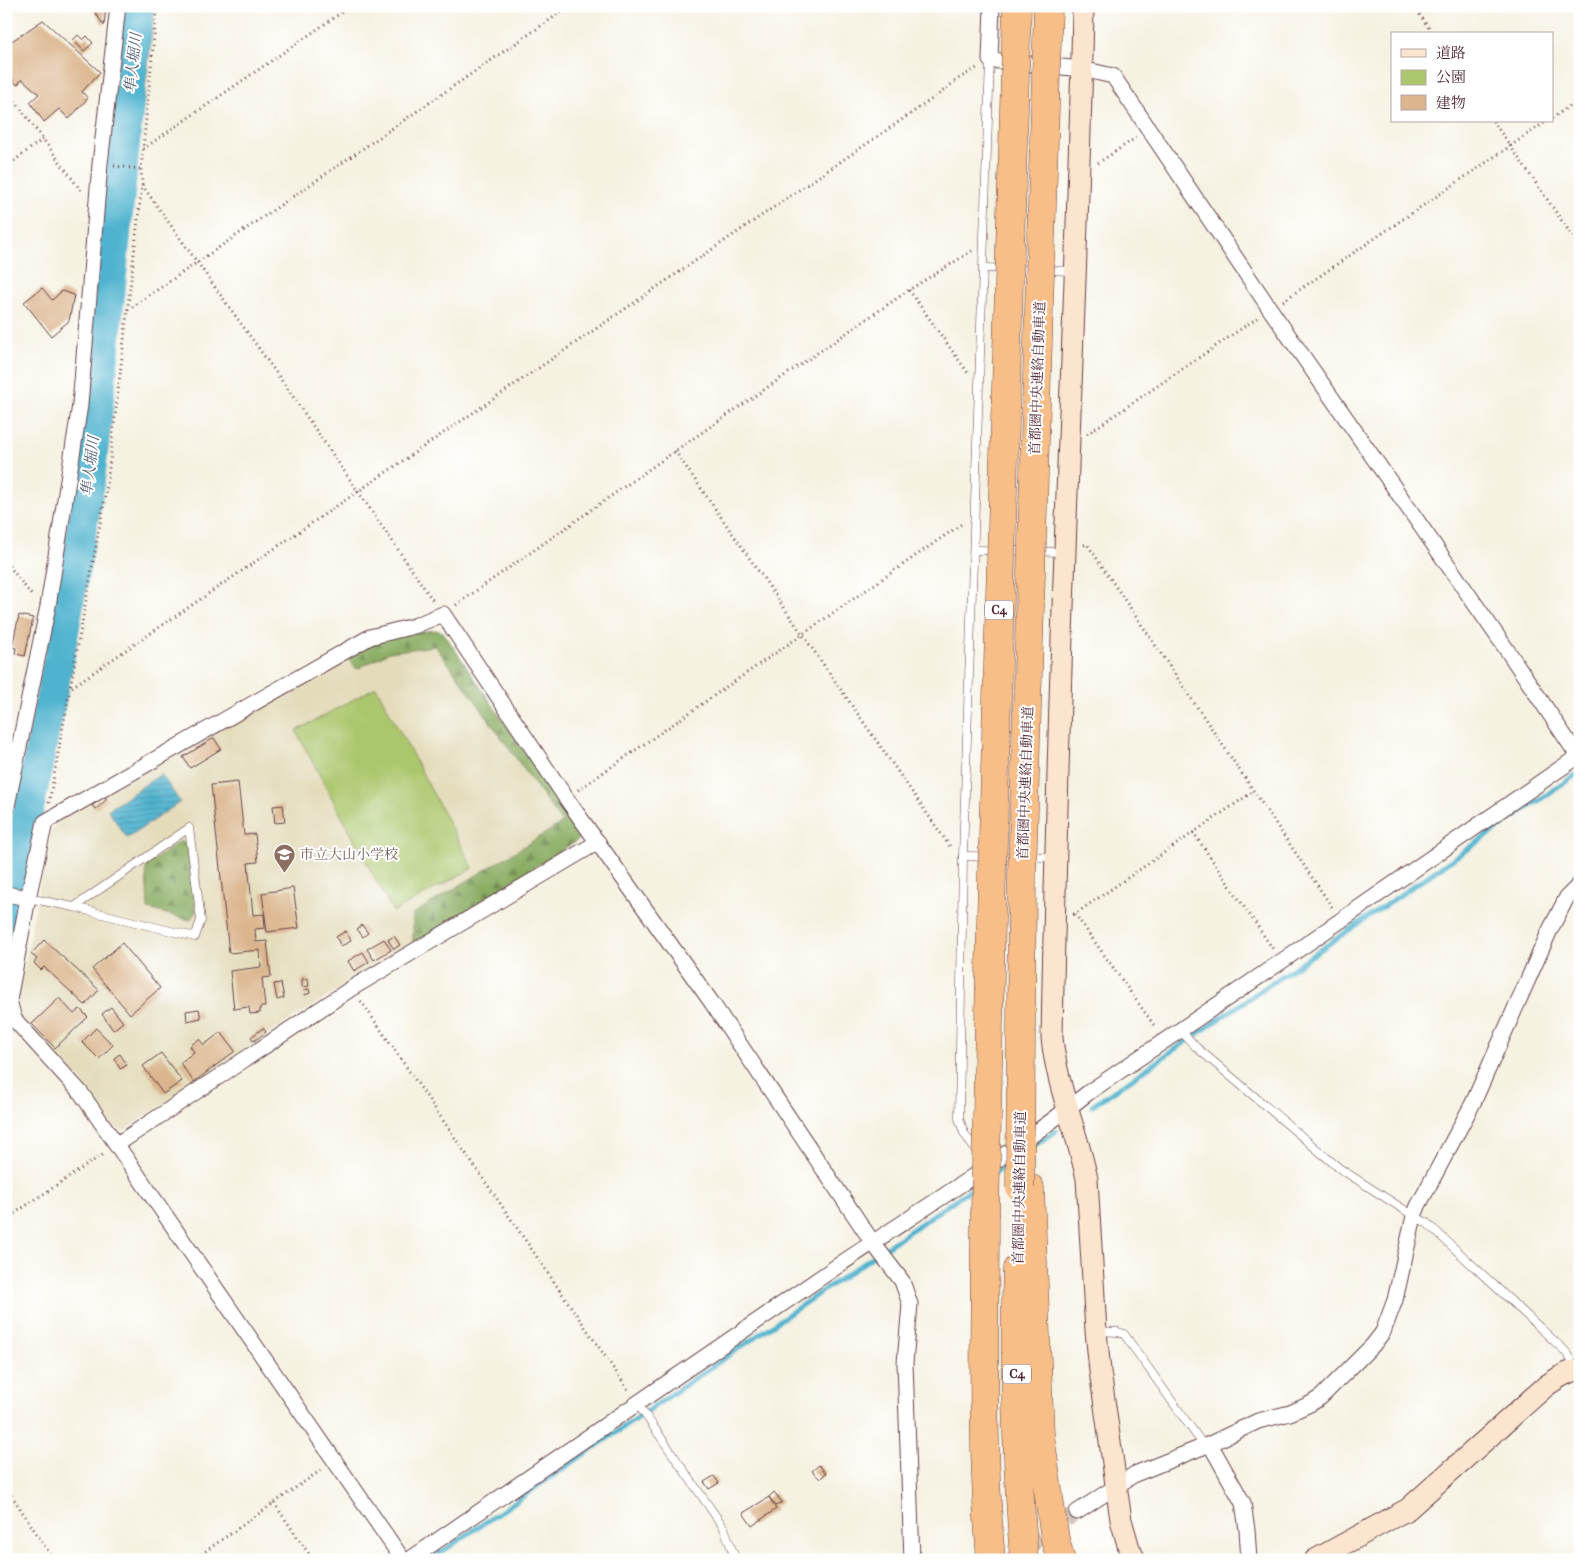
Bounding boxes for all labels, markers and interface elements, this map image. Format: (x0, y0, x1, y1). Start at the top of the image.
water label: 隼人堀川 (121, 30, 145, 94)
legend (1391, 32, 1554, 122)
text: 道路 (1436, 44, 1466, 62)
text: 公園 (1436, 68, 1466, 86)
text: 建物 (1436, 94, 1466, 112)
street label: 首都圏中央連絡自動車道 (1026, 301, 1049, 455)
water label: 隼人堀川 (77, 433, 103, 497)
road number: C4 (985, 600, 1013, 620)
street label: 首都圏中央連絡自動車道 (1014, 706, 1037, 860)
school or university icon: 市立大山小学校 (272, 842, 296, 873)
place label: 市立大山小学校 (300, 846, 398, 863)
street label: 首都圏中央連絡自動車道 (1010, 1111, 1029, 1265)
road number: C4 (1003, 1365, 1031, 1384)

